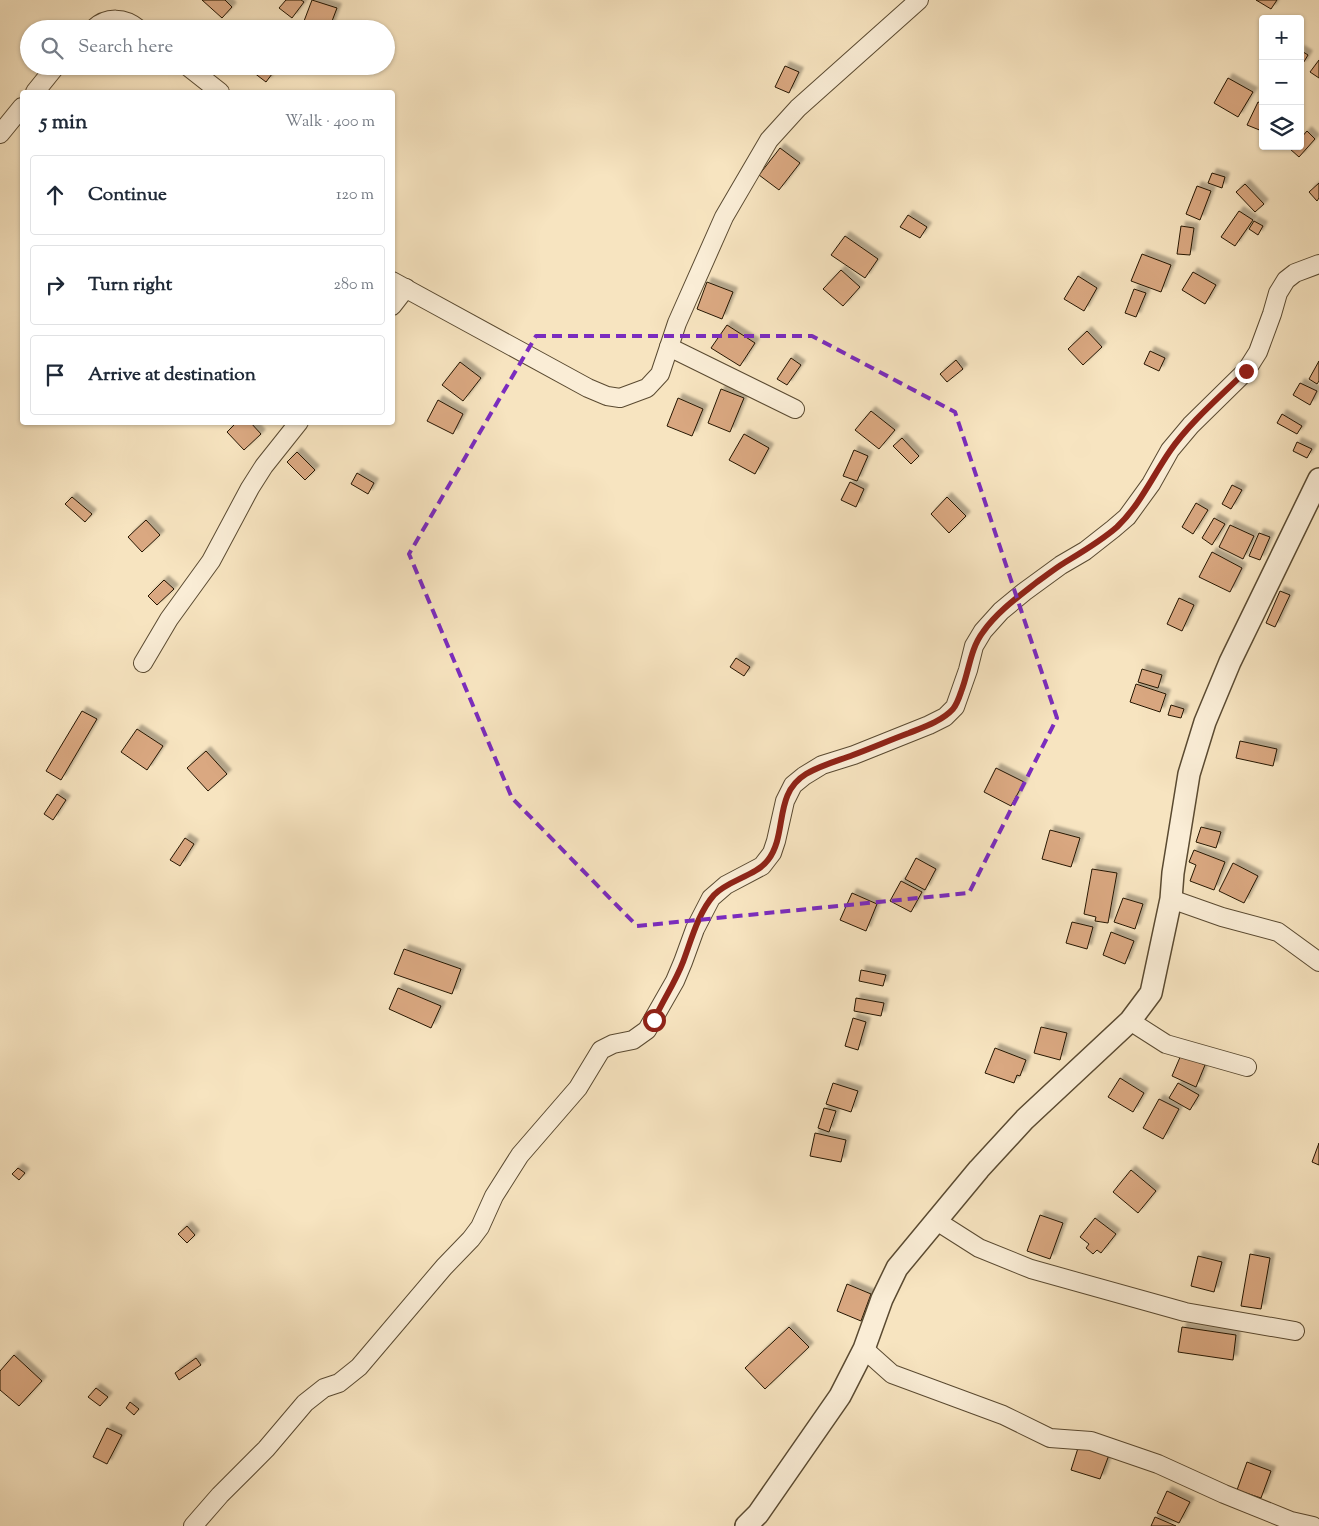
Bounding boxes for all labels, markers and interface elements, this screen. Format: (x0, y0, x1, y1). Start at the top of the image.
map controls (1259, 15, 1304, 150)
button: + (1259, 15, 1304, 60)
search box (20, 20, 395, 75)
icon: search (38, 34, 66, 62)
text: Search here (78, 34, 173, 61)
button: − (1259, 60, 1304, 105)
button: layers (1259, 105, 1304, 150)
text: 5 min (40, 108, 87, 138)
text: Walk · 400 m (285, 111, 375, 134)
icon: ahead (41, 181, 69, 209)
text: Continue (88, 182, 167, 209)
text: 120 m (336, 184, 374, 207)
icon: right (41, 271, 69, 299)
text: Turn right (88, 272, 172, 299)
text: 280 m (333, 274, 374, 297)
route end (1235, 360, 1258, 383)
icon: arrive (41, 361, 69, 389)
text: Arrive at destination (88, 362, 256, 389)
route start (643, 1009, 666, 1032)

